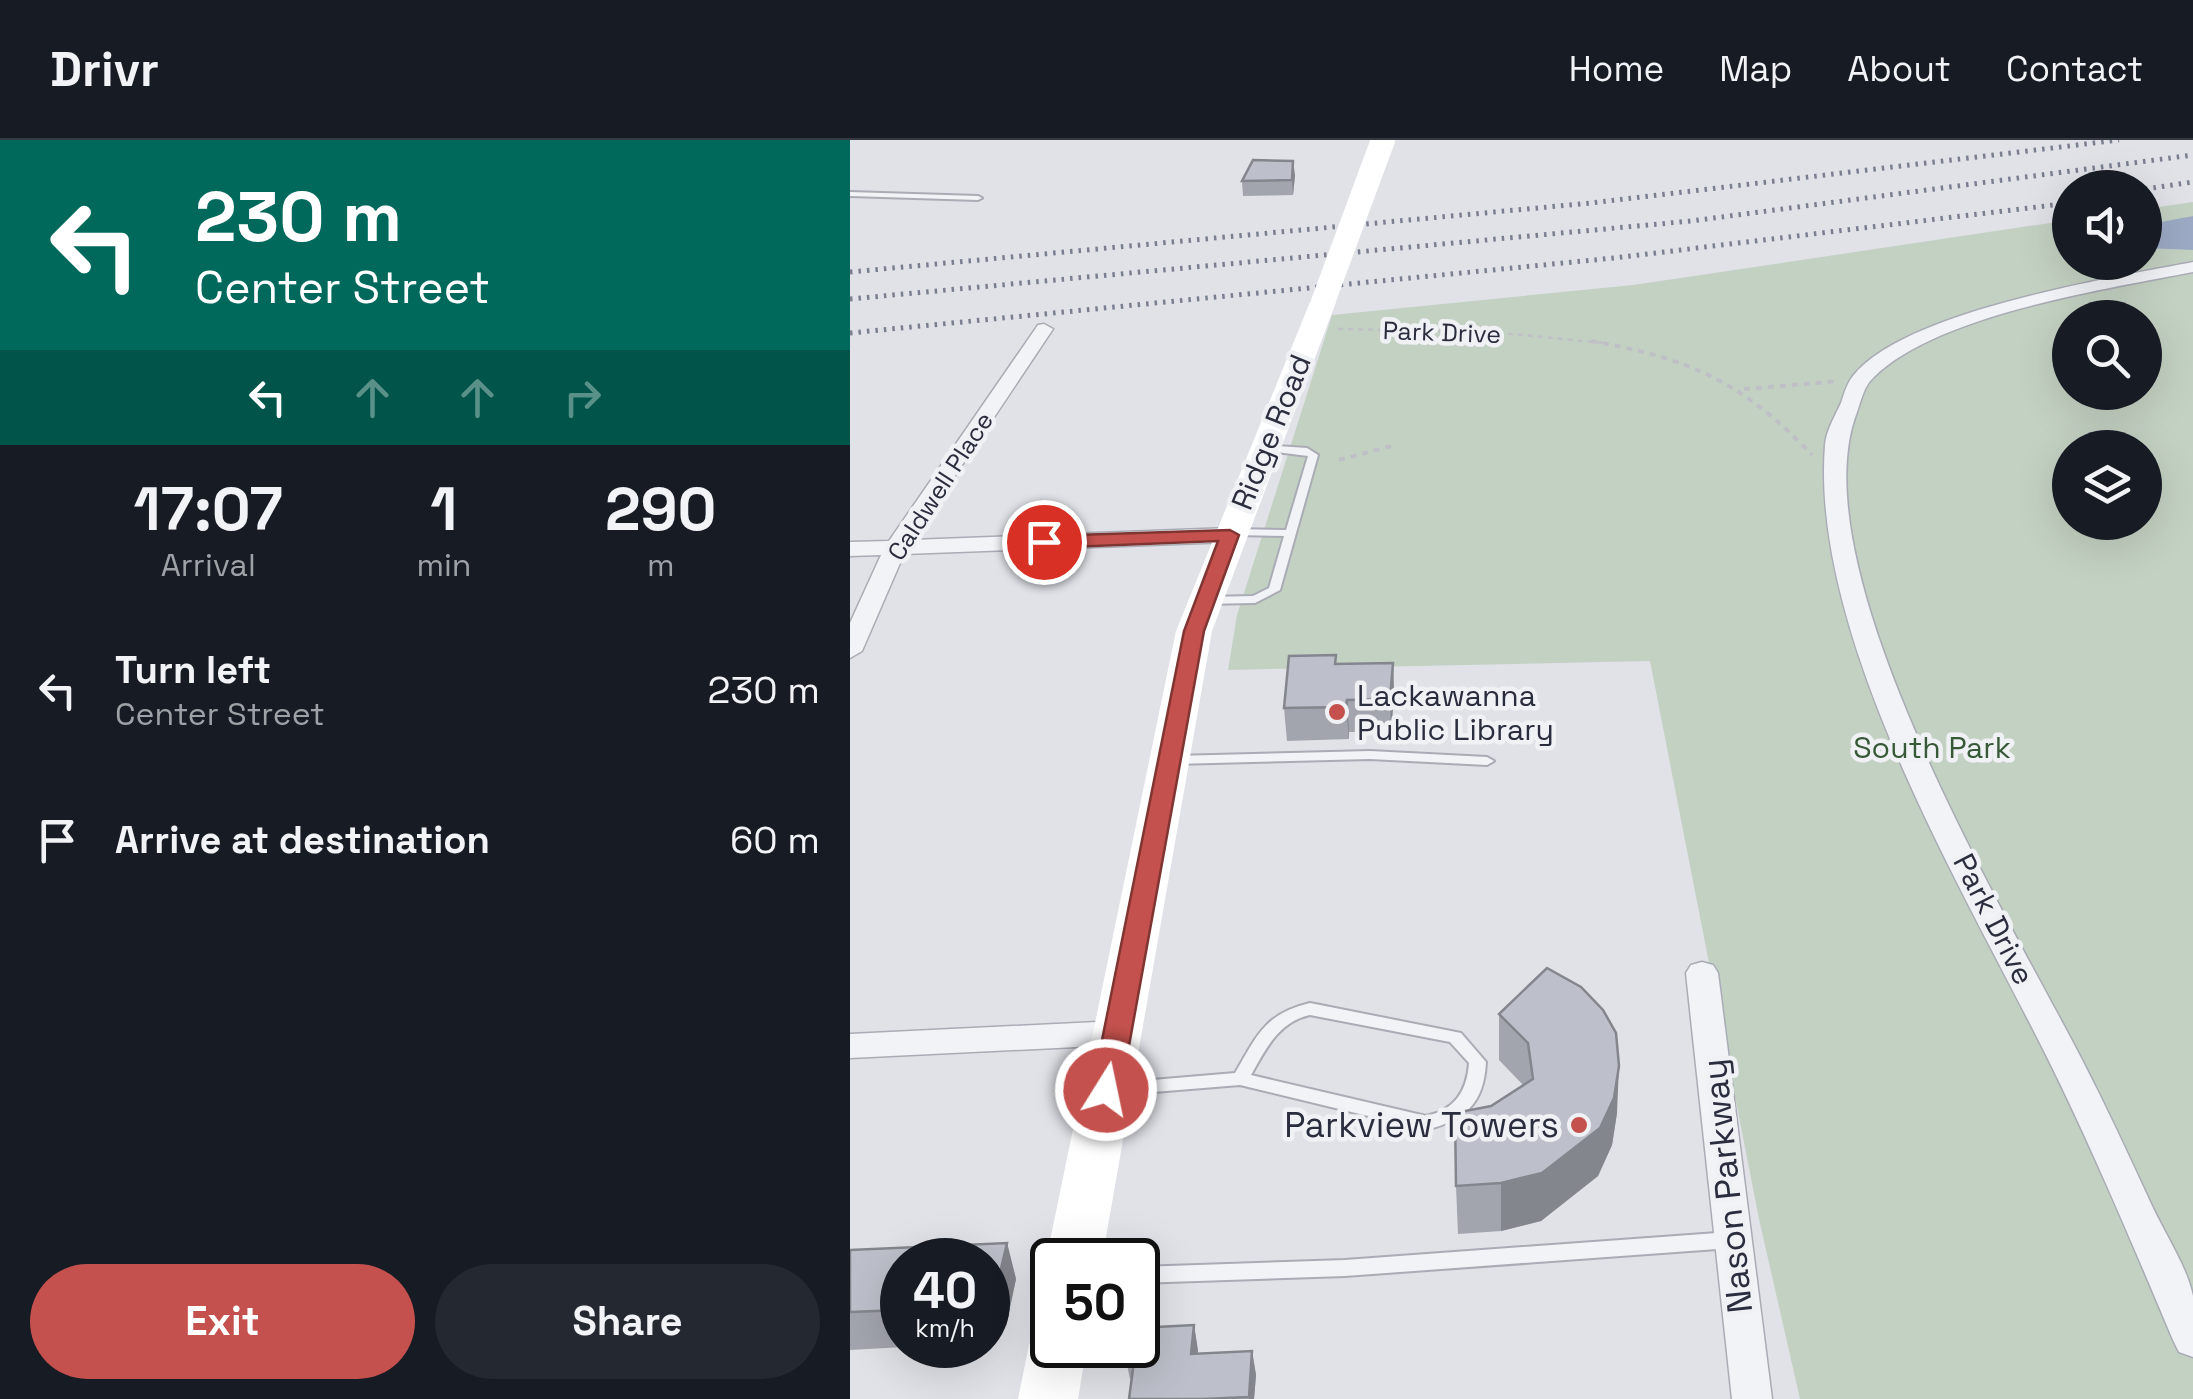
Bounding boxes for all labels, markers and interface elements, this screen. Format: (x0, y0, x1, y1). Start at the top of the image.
text: Drivr (50, 39, 159, 100)
text: Home (1569, 47, 1664, 91)
text: Map (1719, 47, 1792, 91)
text: About (1847, 47, 1951, 91)
text: Contact (2006, 47, 2143, 91)
map controls (2052, 170, 2162, 540)
button: sound (2052, 170, 2162, 280)
text: 230 m (195, 172, 402, 261)
icon: left (30, 180, 160, 310)
text: Center Street (195, 259, 490, 316)
button: search (2052, 300, 2162, 410)
street label: Park Drive (1382, 314, 1502, 350)
street label: Ridge Road (1222, 349, 1320, 515)
icon: left (240, 370, 295, 425)
icon: ahead (345, 370, 400, 425)
icon: ahead (450, 370, 505, 425)
icon: right (555, 370, 610, 425)
street label: Caldwell Place (880, 406, 1000, 566)
button: layers (2052, 430, 2162, 540)
text: 17:07 (134, 471, 283, 548)
text: 1 (430, 471, 457, 548)
text: 290 (605, 471, 716, 548)
pin (1002, 500, 1087, 585)
icon: arrive (1017, 515, 1072, 570)
text: Arrival (161, 545, 256, 585)
text: min (416, 545, 471, 585)
text: m (647, 545, 674, 585)
text: Turn left (115, 646, 271, 694)
icon: left (30, 663, 85, 718)
text: 230 m (707, 666, 820, 714)
place label: Lackawanna Public Library (1357, 676, 1554, 749)
text: Center Street (115, 694, 325, 734)
marker: Lackawanna Public Library (1326, 701, 1348, 723)
park label: South Park (1853, 728, 2011, 767)
icon: arrive (30, 813, 85, 868)
text: Arrive at destination (115, 816, 490, 864)
text: 60 m (730, 816, 820, 864)
street label: Park Drive (1944, 847, 2044, 991)
position arrow (1054, 1038, 1158, 1142)
street label: Nason Parkway (1692, 1057, 1762, 1315)
place label: Parkview Towers (1284, 1103, 1559, 1147)
marker: Parkview Towers (1568, 1114, 1590, 1136)
speed limit sign: 50 (1030, 1238, 1160, 1368)
text: 40 (913, 1259, 977, 1323)
button: Exit (30, 1264, 415, 1379)
button: Share (435, 1264, 820, 1379)
text: km/h (915, 1312, 975, 1344)

